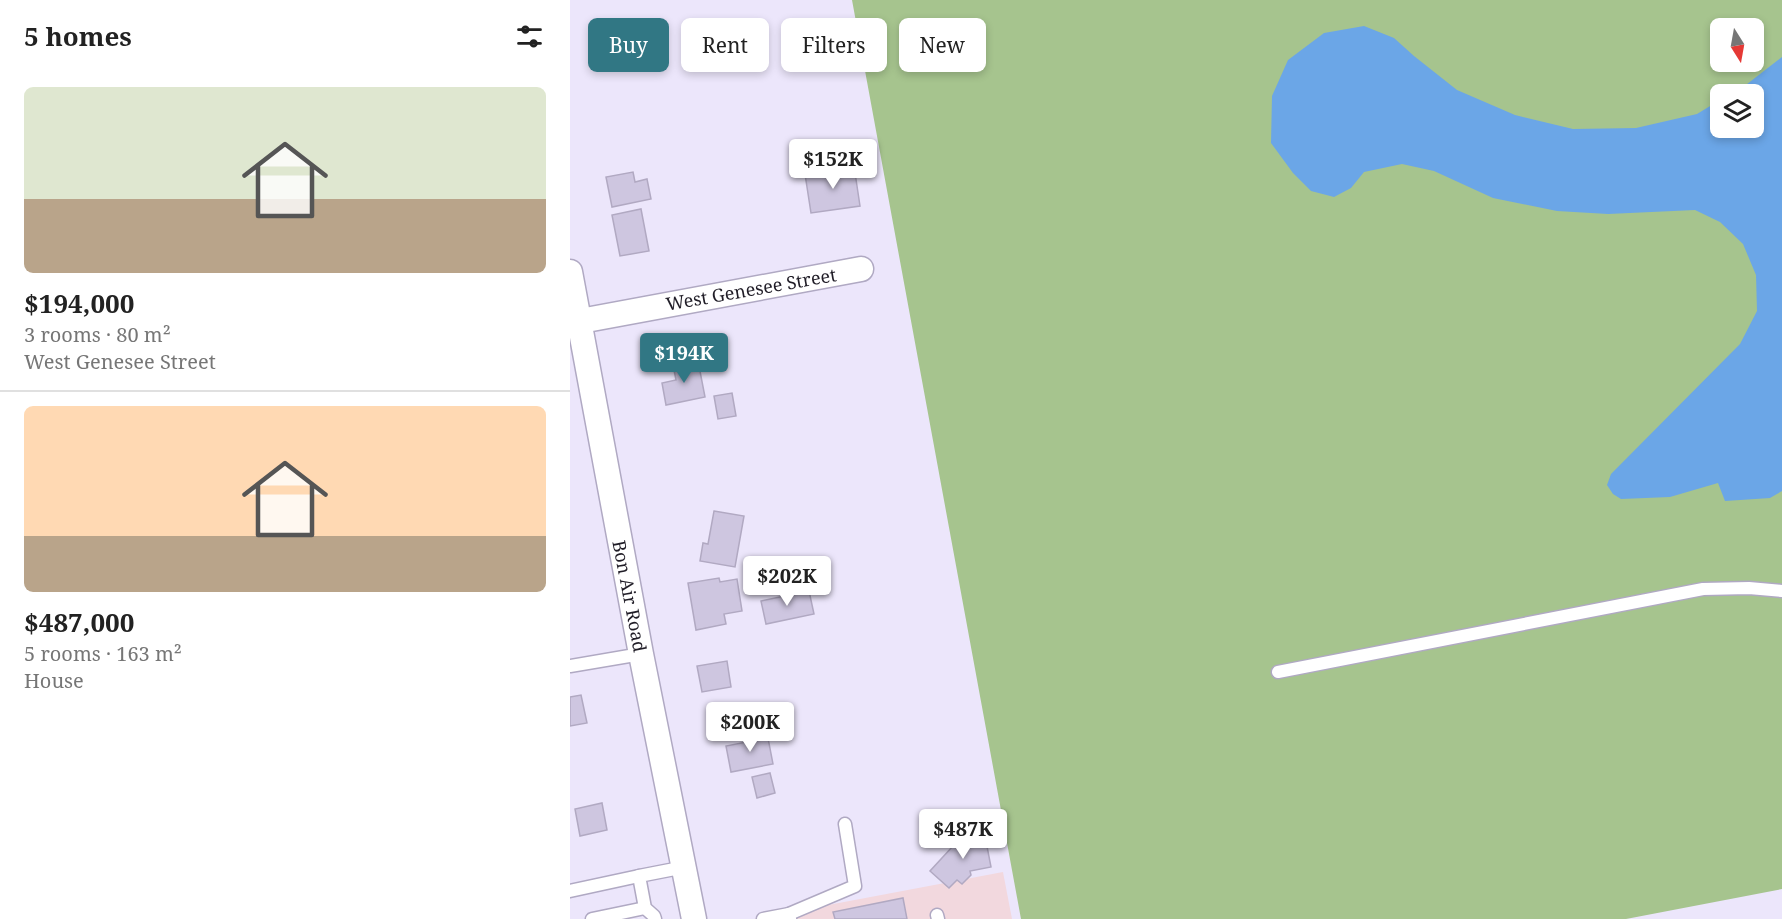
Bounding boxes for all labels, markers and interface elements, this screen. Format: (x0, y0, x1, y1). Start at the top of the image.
text: 5 homes (24, 18, 132, 54)
chip: Buy (588, 18, 669, 72)
chip: Rent (681, 18, 769, 72)
chip: Filters (781, 18, 887, 72)
chip: New (899, 18, 986, 72)
north arrow (1710, 18, 1764, 72)
map controls (1710, 18, 1764, 138)
icon: filters (513, 20, 546, 53)
button: layers (1710, 84, 1764, 138)
icon: home (231, 126, 339, 234)
pin: $152K (791, 139, 875, 190)
text: $152K (803, 145, 863, 172)
street label: West Genesee Street (664, 262, 838, 316)
text: $194,000 (24, 285, 134, 321)
text: 3 rooms · 80 m² (24, 321, 171, 348)
pin: $194K (642, 333, 726, 384)
text: $194K (654, 339, 714, 366)
text: West Genesee Street (24, 348, 216, 375)
icon: home (231, 445, 339, 553)
street label: Bon Air Road (607, 538, 653, 654)
pin: $202K (745, 556, 829, 607)
text: $202K (757, 562, 817, 589)
text: $487,000 (24, 604, 134, 640)
text: 5 rooms · 163 m² (24, 640, 182, 667)
text: House (24, 667, 84, 694)
pin: $200K (708, 702, 792, 753)
text: $200K (720, 708, 780, 735)
pin: $487K (921, 809, 1005, 860)
text: $487K (933, 815, 993, 842)

